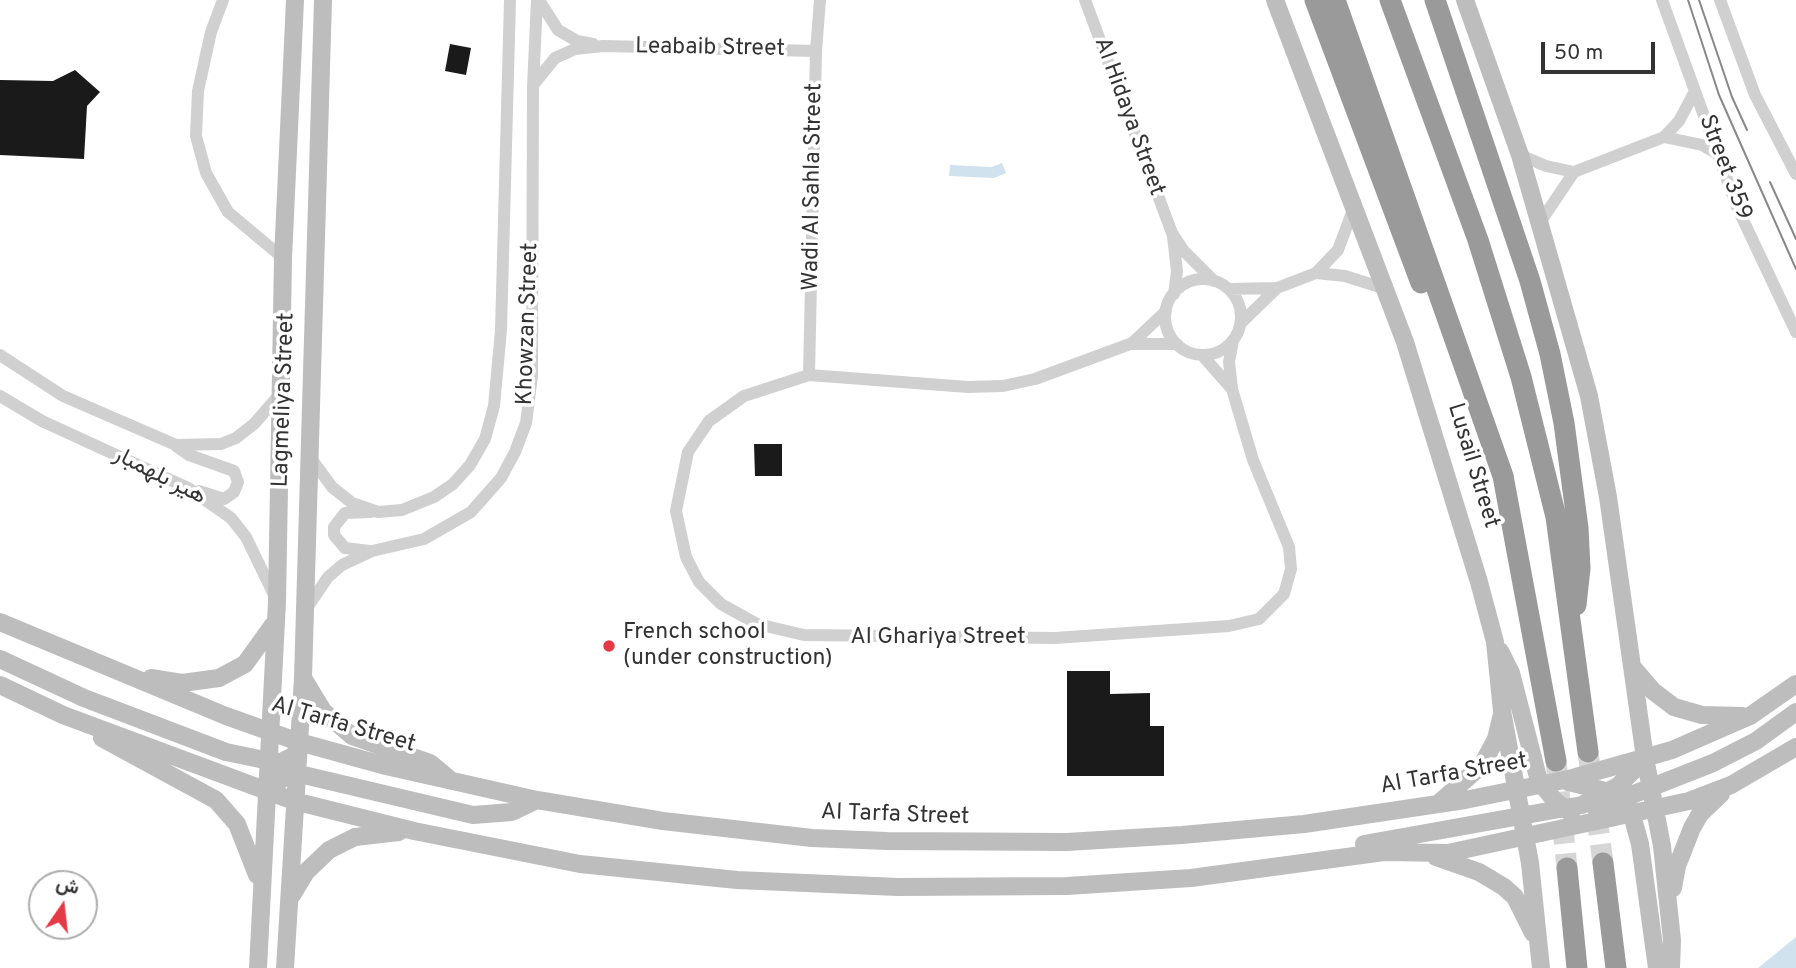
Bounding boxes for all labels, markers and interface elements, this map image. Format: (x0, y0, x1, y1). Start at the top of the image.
scale bar (1544, 28, 1658, 72)
street label: Leabaib Street (635, 34, 785, 64)
street label: Al Hidaya Street (1087, 34, 1169, 200)
text: 50 m (1554, 40, 1603, 67)
street label: Wadi Al Sahla Street (798, 83, 830, 291)
street label: Street 359 (1691, 112, 1757, 224)
street label: Khowzan Street (512, 242, 546, 406)
street label: Lagmeliya Street (268, 312, 302, 488)
street label: Lusail Street (1440, 400, 1504, 532)
street label: هير بلهمبار (108, 442, 210, 512)
place label: French school (under construction) (623, 619, 833, 673)
street label: Al Ghariya Street (850, 624, 1026, 652)
marker: French school (under construction) (601, 638, 617, 654)
street label: Al Tarfa Street (268, 692, 418, 760)
street label: Al Tarfa Street (1378, 748, 1530, 802)
street label: Al Tarfa Street (820, 800, 970, 832)
north arrow (28, 870, 98, 940)
text: ش (54, 872, 82, 901)

